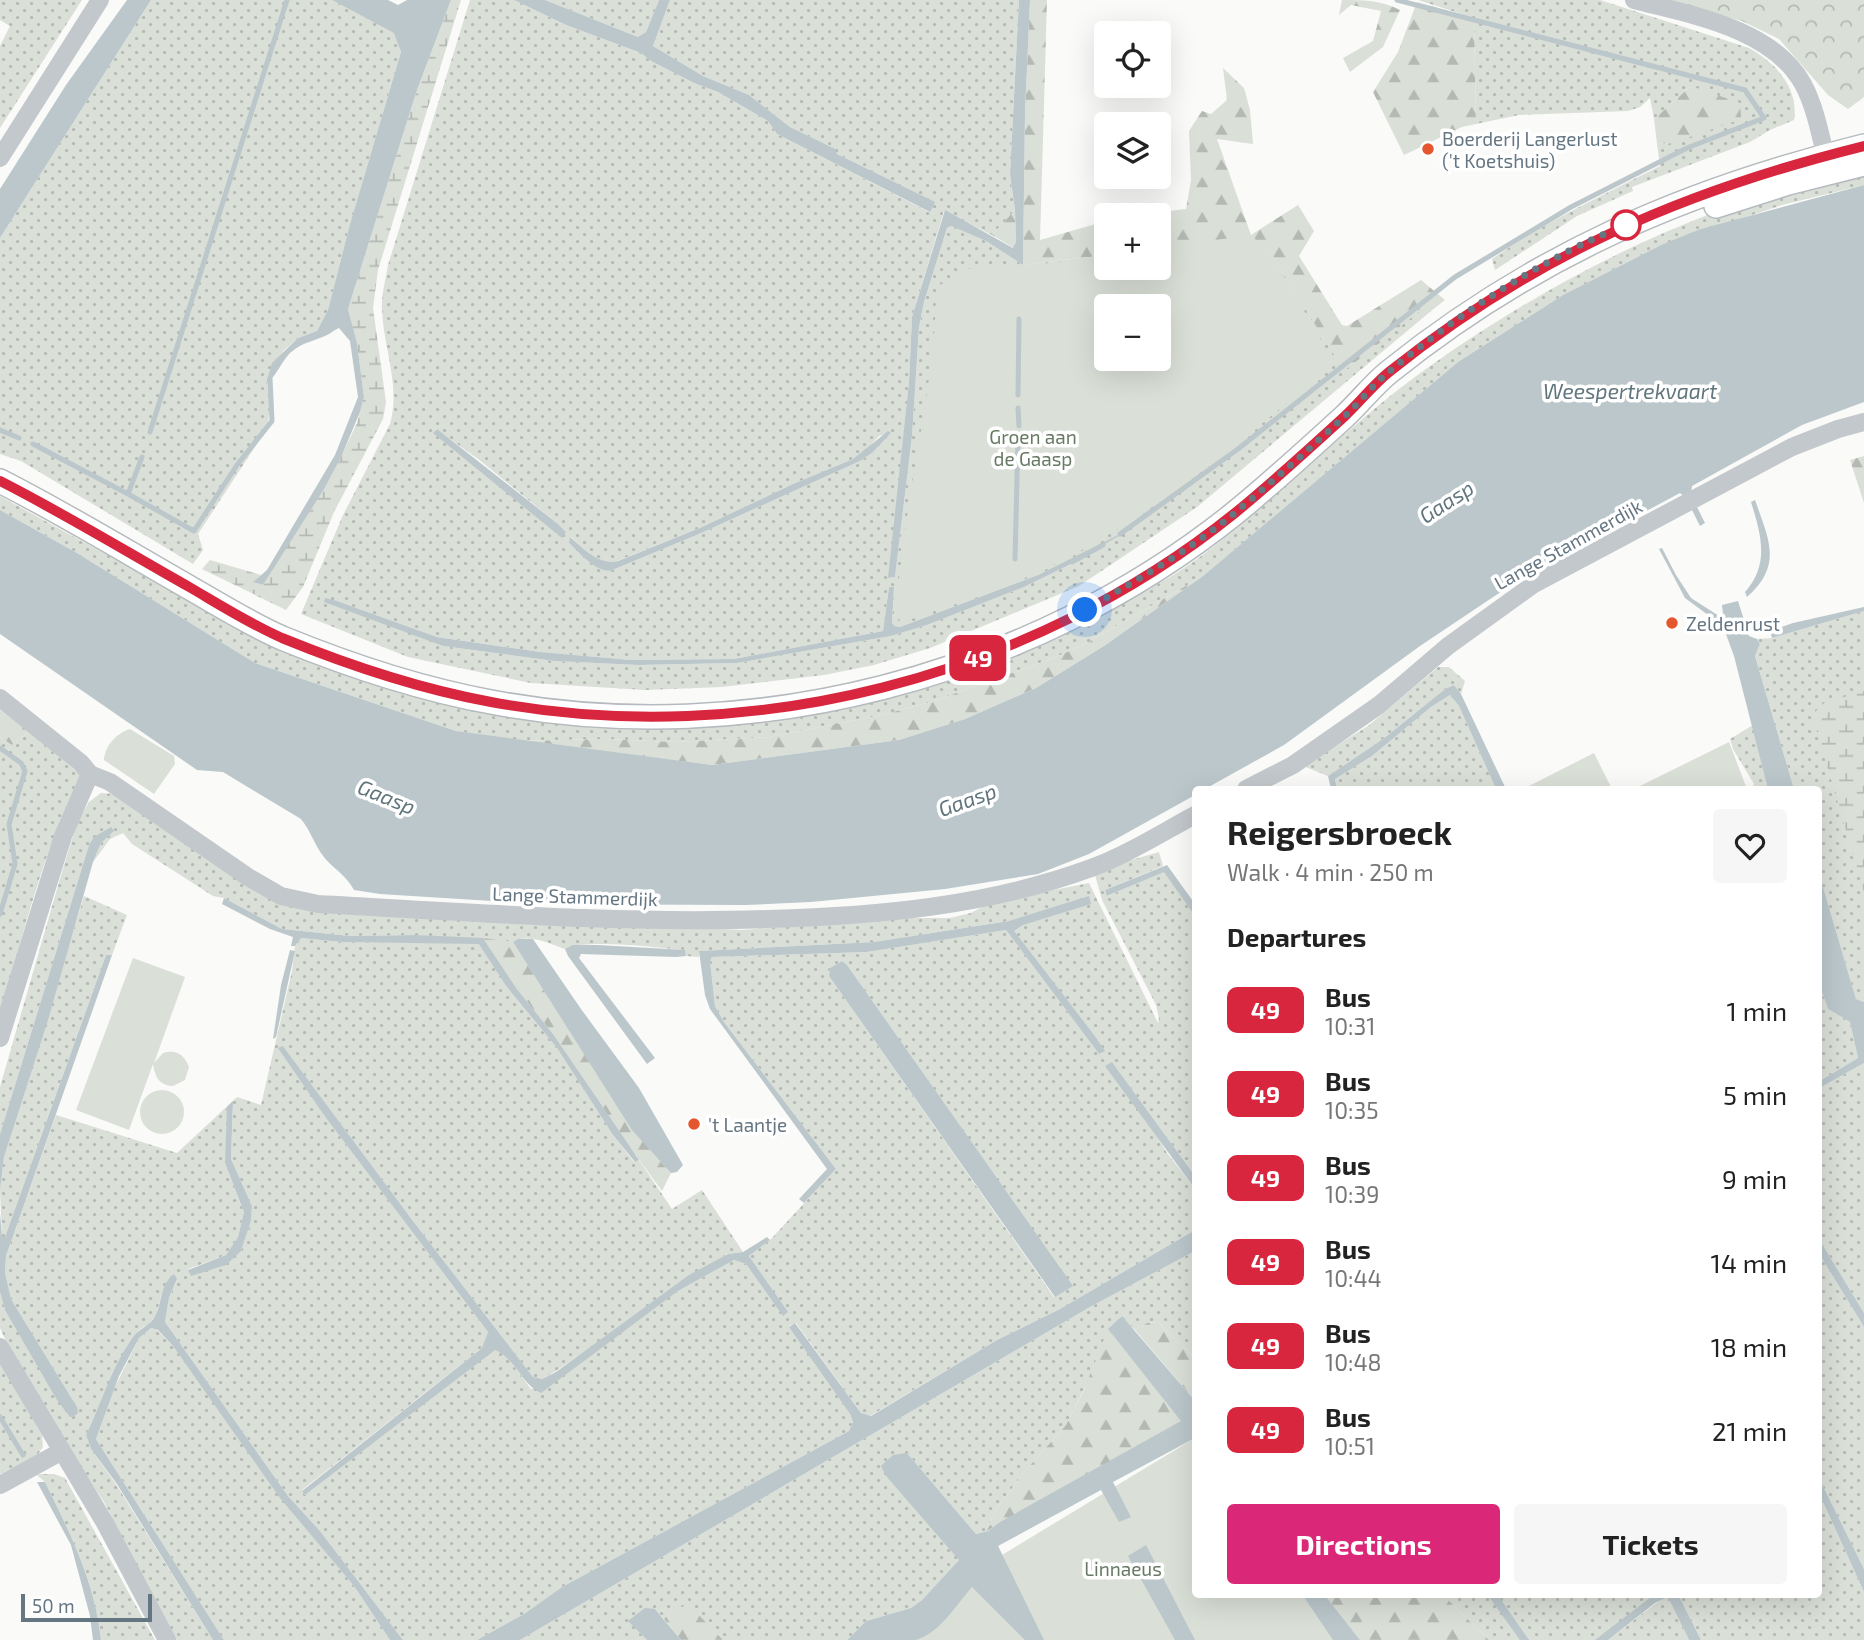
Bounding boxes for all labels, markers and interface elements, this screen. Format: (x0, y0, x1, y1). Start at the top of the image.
map controls (1094, 21, 1171, 371)
button: locate (1094, 21, 1171, 98)
button: layers (1094, 112, 1171, 189)
place label: Boerderij Langerlust ('t Koetshuis) (1442, 127, 1618, 172)
marker: Boerderij Langerlust ('t Koetshuis) (1420, 141, 1436, 157)
button: + (1094, 203, 1171, 280)
unlabelled marker (1611, 210, 1641, 240)
button: − (1094, 294, 1171, 371)
water label: Weespertrekvaart (1543, 378, 1717, 403)
park label: Groen aan de Gaasp (989, 425, 1077, 470)
water label: Gaasp (1414, 474, 1478, 528)
street label: Lange Stammerdijk (1490, 494, 1646, 594)
your location (1067, 592, 1102, 627)
place label: Zeldenrust (1686, 612, 1780, 635)
marker: Zeldenrust (1664, 615, 1680, 631)
line badge: 49 (946, 635, 1010, 681)
text: 49 (963, 643, 993, 672)
water label: Gaasp (355, 773, 419, 819)
water label: Gaasp (935, 777, 999, 821)
button: heart (1713, 809, 1787, 883)
text: Reigersbroeck (1227, 812, 1452, 852)
text: Walk · 4 min · 250 m (1227, 858, 1434, 886)
street label: Lange Stammerdijk (492, 882, 658, 910)
text: Departures (1227, 921, 1366, 952)
text: Bus (1325, 981, 1371, 1012)
text: 49 (1251, 995, 1280, 1024)
text: 1 min (1727, 995, 1787, 1026)
text: 10:31 (1325, 1012, 1375, 1040)
text: Bus (1325, 1065, 1371, 1096)
text: 49 (1251, 1079, 1280, 1108)
text: 5 min (1723, 1079, 1787, 1110)
text: 10:35 (1325, 1096, 1379, 1124)
place label: 't Laantje (708, 1113, 787, 1136)
marker: 't Laantje (686, 1116, 702, 1132)
text: Bus (1325, 1149, 1371, 1180)
text: 49 (1251, 1163, 1280, 1192)
text: 9 min (1722, 1163, 1787, 1194)
text: 10:39 (1325, 1180, 1379, 1208)
text: Bus (1325, 1233, 1371, 1264)
text: 49 (1251, 1247, 1280, 1276)
text: 14 min (1711, 1247, 1787, 1278)
text: 10:44 (1325, 1264, 1382, 1292)
text: Bus (1325, 1317, 1371, 1348)
text: 49 (1251, 1331, 1280, 1360)
text: 18 min (1711, 1331, 1787, 1362)
text: 10:48 (1325, 1348, 1382, 1376)
text: Bus (1325, 1401, 1371, 1432)
text: 49 (1251, 1415, 1280, 1444)
text: 21 min (1712, 1415, 1787, 1446)
text: 10:51 (1325, 1432, 1375, 1460)
button: Directions (1227, 1504, 1500, 1584)
button: Tickets (1514, 1504, 1787, 1584)
park label: Linnaeus (1084, 1557, 1162, 1580)
scale bar (21, 1591, 152, 1623)
text: 50 m (32, 1594, 75, 1617)

